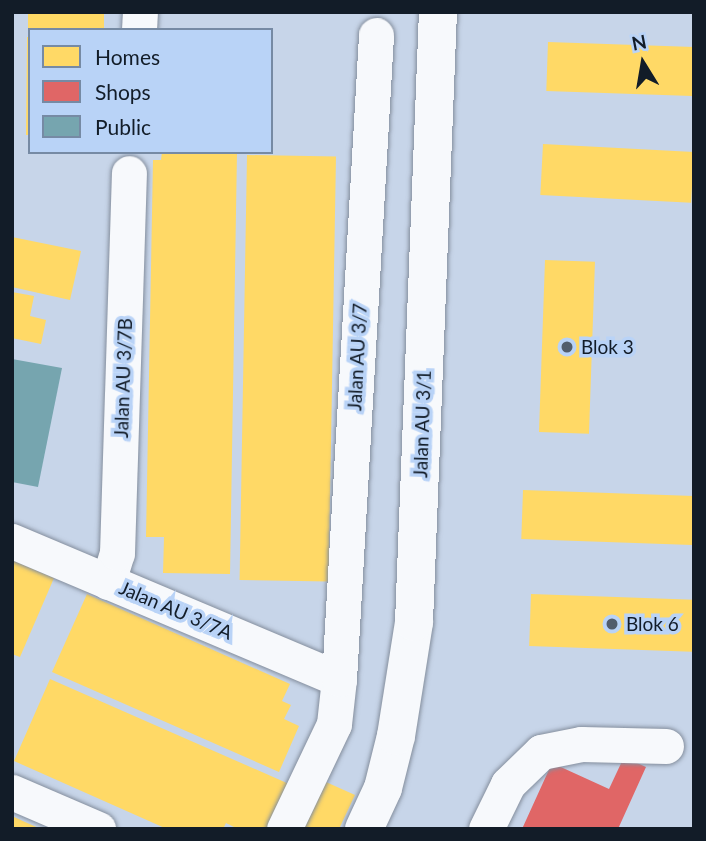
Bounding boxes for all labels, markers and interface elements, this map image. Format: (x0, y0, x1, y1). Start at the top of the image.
legend (28, 28, 273, 154)
north arrow (608, 28, 678, 98)
text: N (630, 29, 648, 55)
text: Homes (95, 44, 160, 69)
text: Shops (95, 79, 151, 104)
text: Public (95, 114, 151, 139)
street label: Jalan AU 3/7 (343, 302, 371, 412)
street label: Jalan AU 3/7B (109, 317, 137, 439)
place label: Blok 3 (581, 336, 634, 358)
marker: Blok 3 (559, 339, 575, 355)
street label: Jalan AU 3/1 (409, 369, 435, 479)
street label: Jalan AU 3/7A (116, 576, 236, 644)
place label: Blok 6 (626, 613, 679, 635)
marker: Blok 6 (604, 616, 620, 632)

